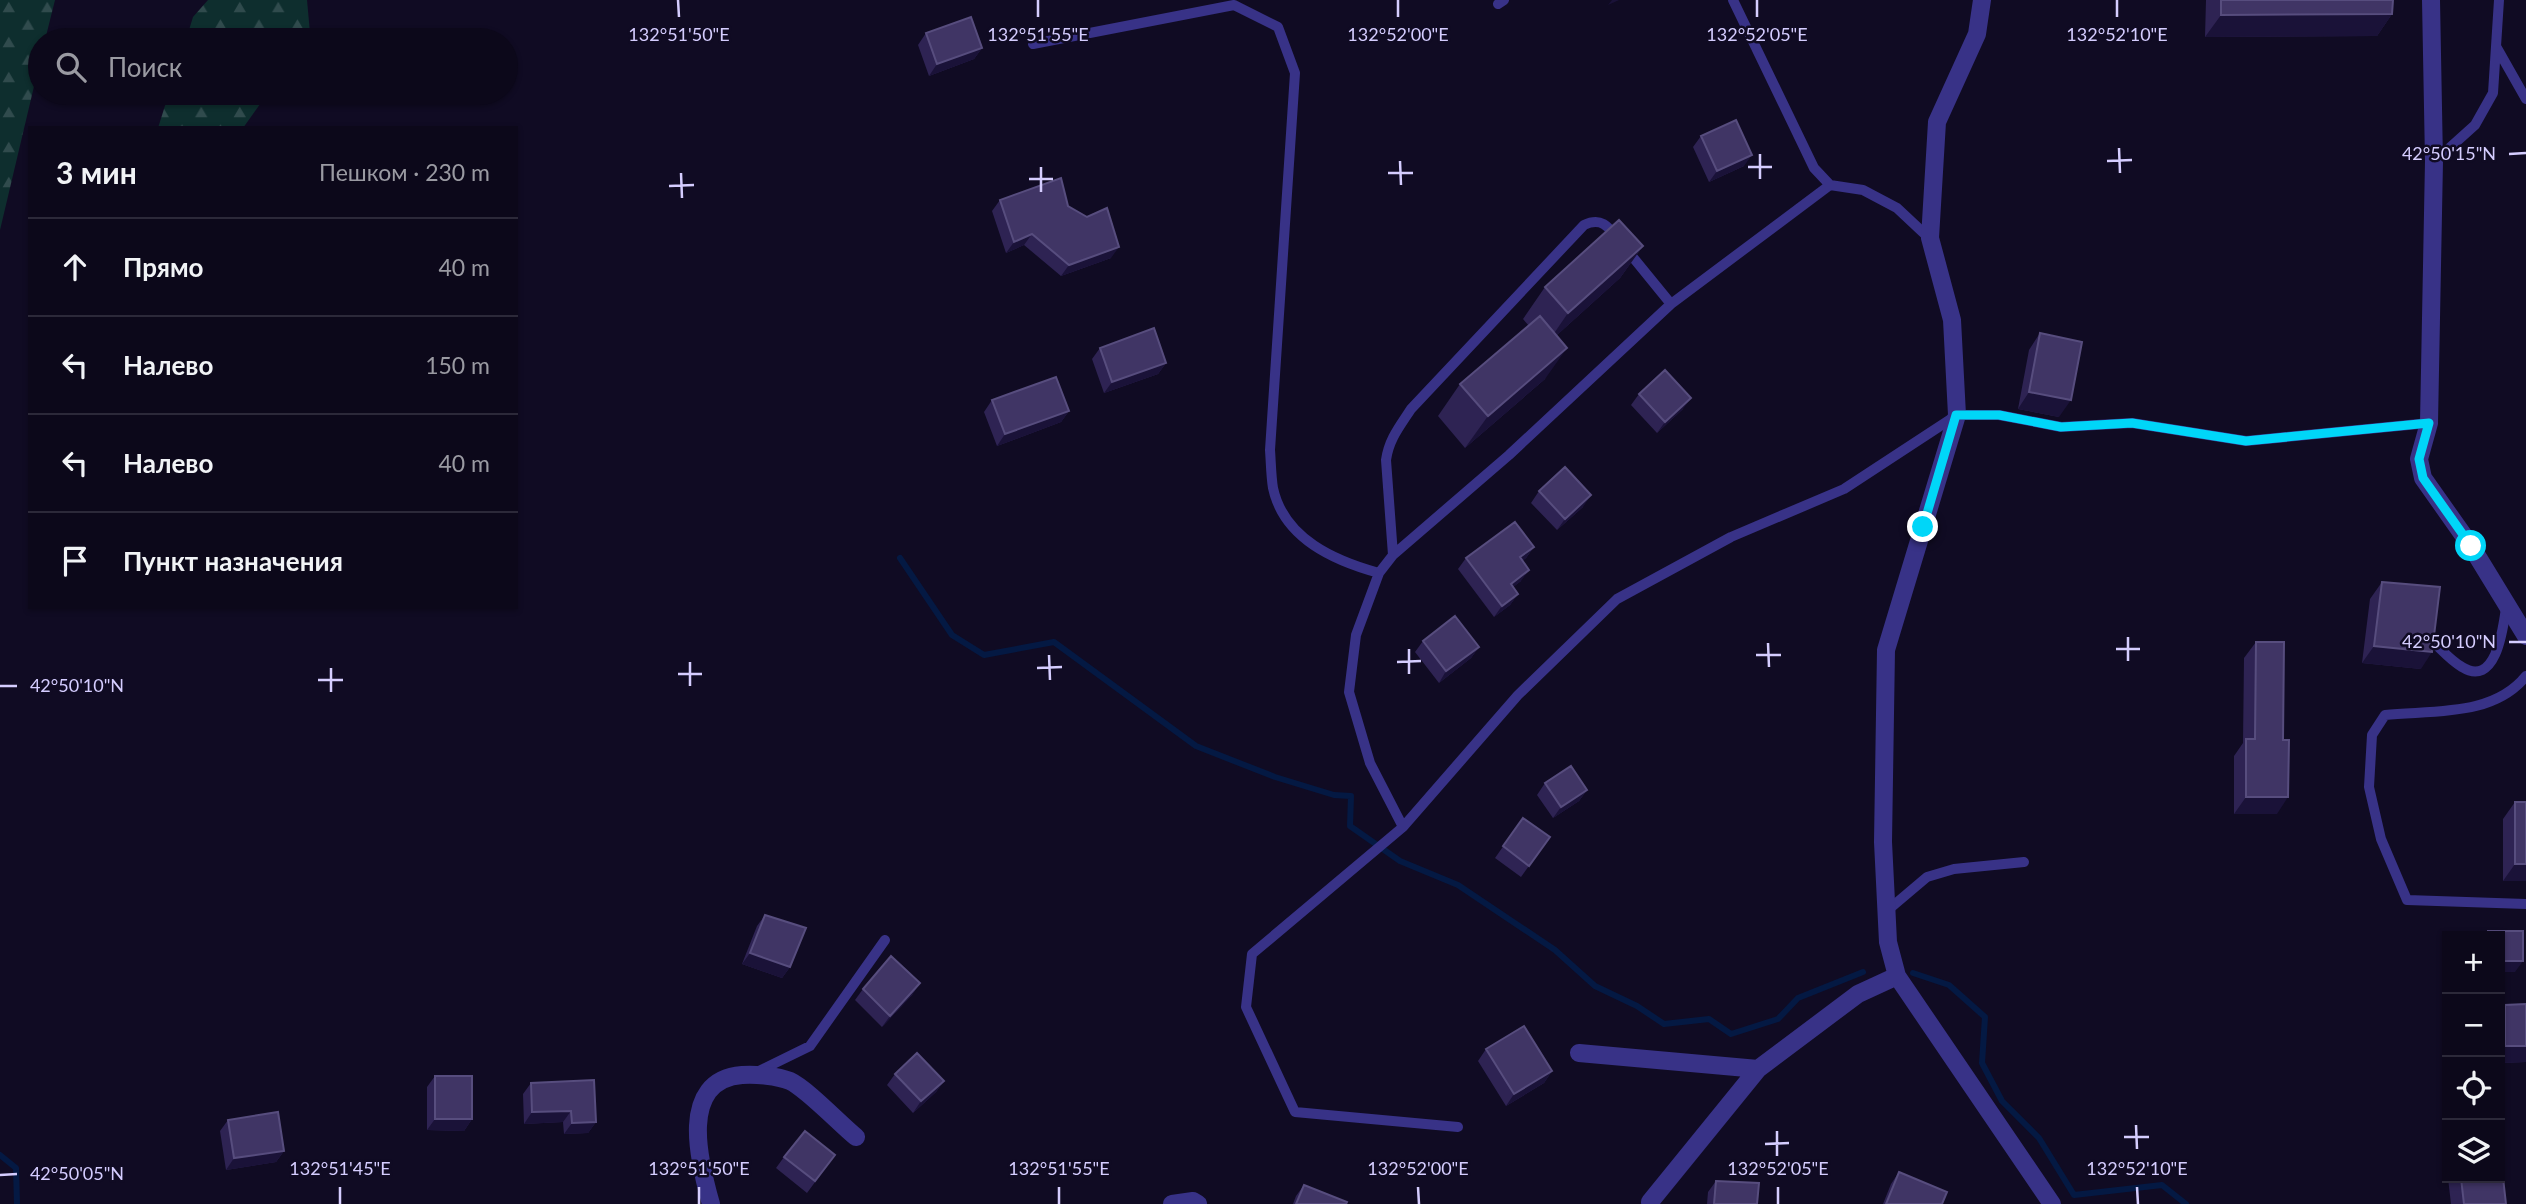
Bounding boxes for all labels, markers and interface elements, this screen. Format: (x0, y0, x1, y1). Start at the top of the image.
text: 132°51'50"E (628, 23, 730, 45)
text: 132°51'55"E (987, 23, 1089, 45)
text: 132°52'00"E (1347, 23, 1449, 45)
text: 132°52'05"E (1706, 23, 1808, 45)
text: 132°52'10"E (2066, 23, 2168, 45)
search box (28, 28, 518, 105)
icon: search (52, 48, 90, 86)
text: Поиск (108, 51, 182, 83)
text: 42°50'15"N (2402, 142, 2496, 164)
text: 3 мин (56, 154, 137, 190)
text: Пешком · 230 m (319, 158, 490, 186)
icon: ahead (56, 248, 94, 286)
text: Прямо (123, 251, 204, 283)
text: 40 m (439, 253, 490, 281)
icon: left (56, 346, 94, 384)
text: Налево (123, 349, 213, 381)
text: 150 m (425, 351, 490, 379)
icon: left (56, 444, 94, 482)
text: Налево (123, 447, 213, 479)
text: 40 m (439, 449, 490, 477)
route end (1907, 511, 1938, 542)
route start (2455, 530, 2486, 561)
icon: arrive (56, 542, 94, 580)
text: Пункт назначения (123, 545, 343, 577)
text: 42°50'10"N (2402, 630, 2496, 652)
text: 42°50'10"N (30, 674, 124, 696)
map controls (2442, 931, 2505, 1183)
button: + (2442, 931, 2505, 994)
button: − (2442, 994, 2505, 1057)
button: locate (2442, 1057, 2505, 1120)
button: layers (2442, 1120, 2505, 1183)
text: 132°51'45"E (289, 1157, 391, 1179)
text: 132°51'50"E (648, 1157, 750, 1179)
text: 132°51'55"E (1008, 1157, 1110, 1179)
text: 132°52'00"E (1367, 1157, 1469, 1179)
text: 132°52'05"E (1727, 1157, 1829, 1179)
text: 132°52'10"E (2086, 1157, 2188, 1179)
text: 42°50'05"N (30, 1162, 124, 1184)

